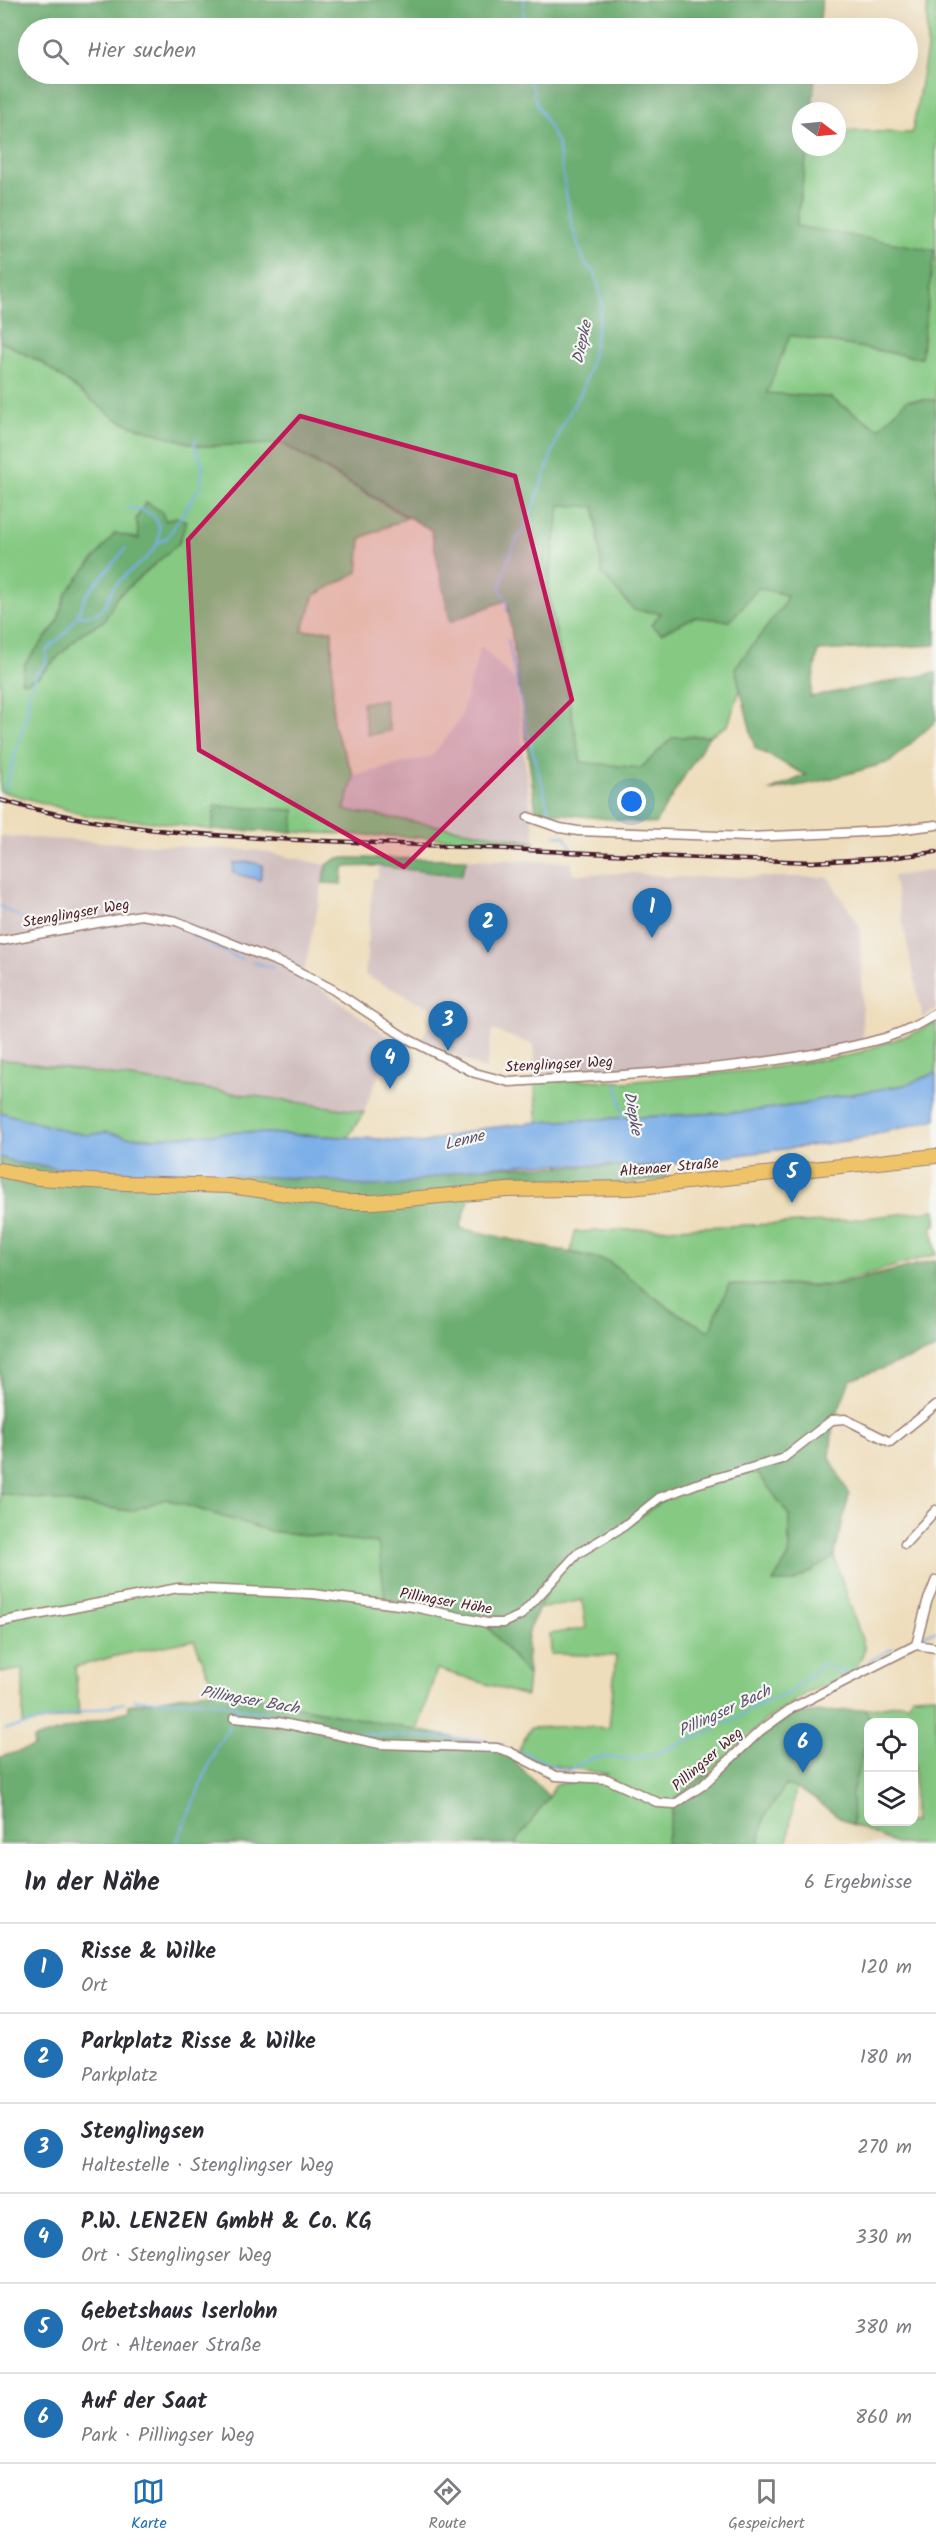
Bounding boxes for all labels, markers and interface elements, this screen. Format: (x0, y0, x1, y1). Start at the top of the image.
search box (18, 18, 918, 84)
text: Hier suchen (87, 34, 196, 69)
icon: search (39, 35, 72, 68)
north arrow (792, 102, 846, 156)
water label: Diepke (566, 317, 600, 366)
your location (617, 787, 646, 816)
pin: 1 (632, 888, 672, 938)
street label: Stenglingser Weg (21, 893, 131, 935)
pin: 2 (468, 904, 508, 953)
pin: 3 (428, 1002, 468, 1051)
pin: 4 (370, 1040, 410, 1089)
street label: Stenglingser Weg (505, 1050, 613, 1080)
water label: Diepke (616, 1090, 649, 1139)
water label: Lenne (442, 1123, 489, 1157)
street label: Altenaer Straße (619, 1152, 720, 1184)
pin: 5 (772, 1154, 812, 1203)
street label: Pillingser Höhe (398, 1582, 494, 1622)
water label: Pillingser Bach (674, 1678, 776, 1744)
water label: Pillingser Bach (199, 1680, 302, 1722)
map controls (864, 1718, 918, 1826)
button: locate (864, 1718, 918, 1772)
street label: Pillingser Weg (667, 1722, 749, 1798)
pin: 6 (784, 1724, 822, 1773)
button: layers (864, 1772, 918, 1826)
text: In der Nähe (24, 1862, 160, 1904)
text: 6 Ergebnisse (804, 1867, 912, 1899)
text: Risse & Wilke (81, 1935, 216, 1970)
text: 1 (40, 1952, 47, 1984)
text: 120 m (860, 1952, 912, 1984)
text: Ort (81, 1970, 108, 2002)
text: Parkplatz Risse & Wilke (81, 2025, 316, 2060)
text: 2 (38, 2042, 49, 2074)
text: 180 m (860, 2042, 912, 2074)
text: Parkplatz (81, 2060, 158, 2092)
text: Stenglingsen (81, 2115, 204, 2150)
text: 3 (38, 2132, 49, 2164)
text: 270 m (857, 2132, 912, 2164)
text: Haltestelle · Stenglingser Weg (81, 2150, 334, 2182)
text: P.W. LENZEN GmbH & Co. KG (81, 2205, 372, 2240)
text: 4 (38, 2222, 49, 2254)
text: 330 m (855, 2222, 912, 2254)
text: Ort · Stenglingser Weg (81, 2240, 272, 2272)
text: Gebetshaus Iserlohn (81, 2295, 278, 2330)
text: 5 (38, 2312, 49, 2344)
text: 380 m (855, 2312, 912, 2344)
text: Ort · Altenaer Straße (81, 2330, 261, 2362)
text: Auf der Saat (81, 2385, 207, 2420)
text: 6 (38, 2402, 49, 2434)
text: 860 m (855, 2402, 912, 2434)
text: Park · Pillingser Weg (81, 2420, 255, 2452)
tab: Karte (131, 2475, 167, 2536)
tab: Route (429, 2475, 466, 2536)
tab: Gespeichert (728, 2475, 805, 2536)

